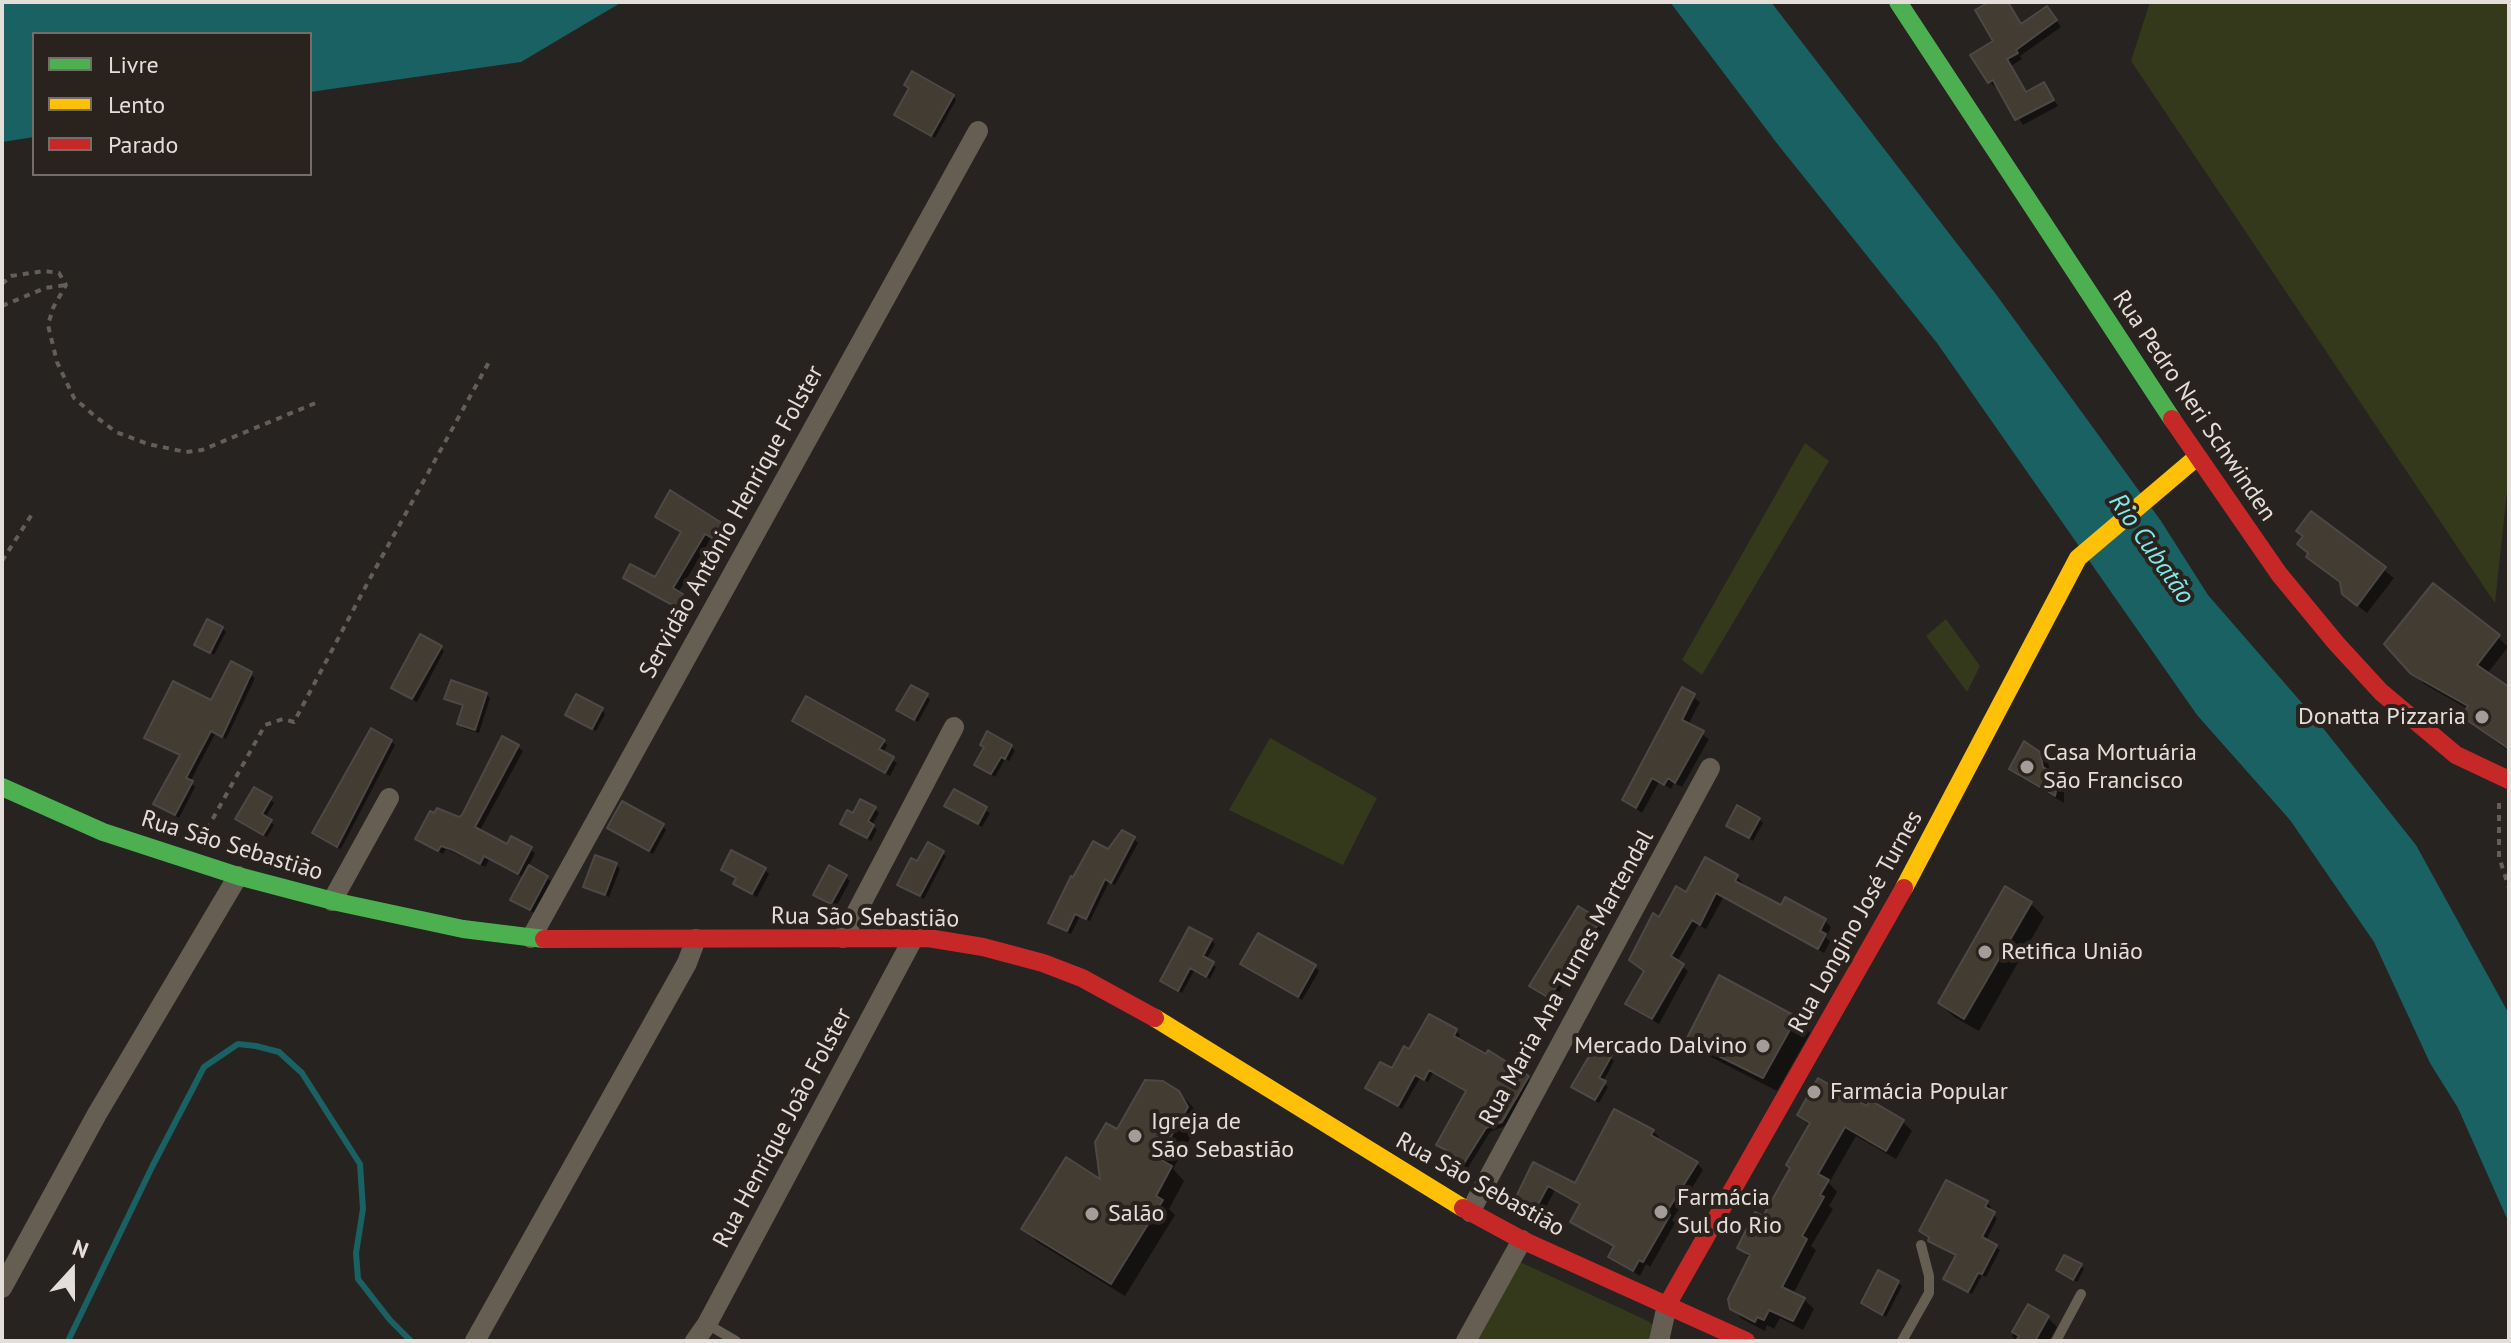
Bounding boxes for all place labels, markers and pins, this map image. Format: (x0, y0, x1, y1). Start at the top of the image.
place label: Donatta Pizzaria (2298, 703, 2466, 731)
marker: Donatta Pizzaria (2473, 708, 2491, 726)
place label: Casa Mortuária São Francisco (2043, 739, 2197, 795)
marker: Casa Mortuária São Francisco (2018, 758, 2036, 776)
place label: Retifica União (2001, 938, 2143, 966)
marker: Retifica União (1976, 943, 1994, 961)
place label: Mercado Dalvino (1574, 1032, 1747, 1060)
marker: Mercado Dalvino (1754, 1037, 1772, 1055)
place label: Farmácia Popular (1830, 1078, 2008, 1106)
marker: Farmácia Popular (1805, 1083, 1823, 1101)
place label: Igreja de São Sebastião (1151, 1108, 1294, 1164)
marker: Igreja de São Sebastião (1126, 1127, 1144, 1145)
place label: Farmácia Sul do Rio (1677, 1184, 1782, 1240)
place label: Salão (1108, 1200, 1164, 1228)
marker: Farmácia Sul do Rio (1652, 1203, 1670, 1221)
marker: Salão (1083, 1205, 1101, 1223)

